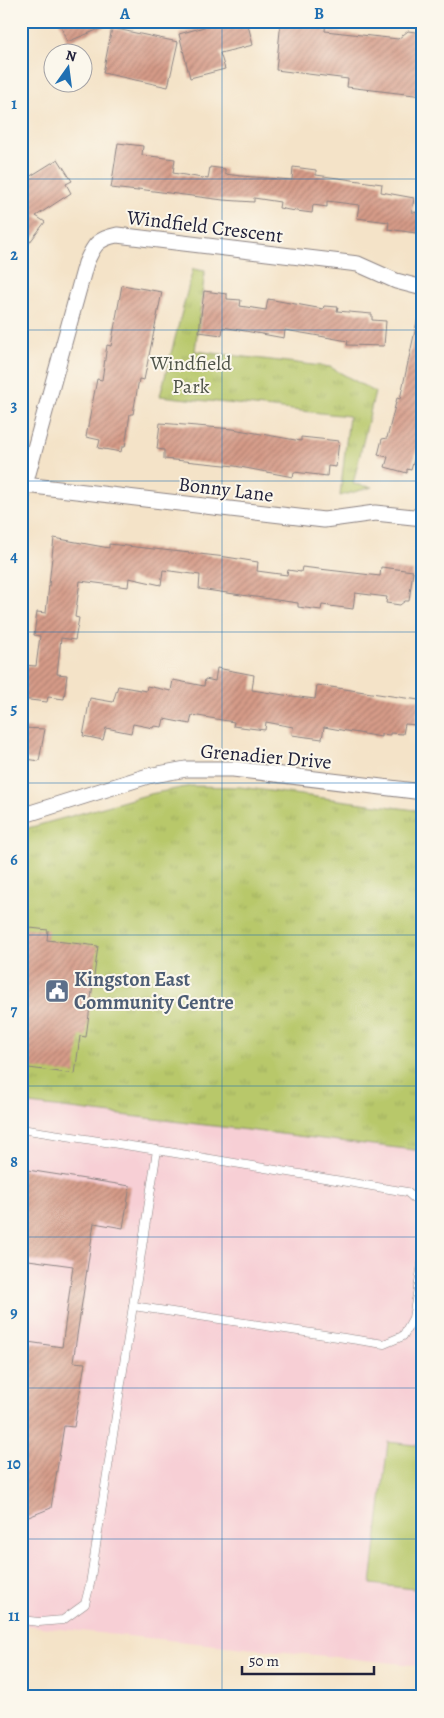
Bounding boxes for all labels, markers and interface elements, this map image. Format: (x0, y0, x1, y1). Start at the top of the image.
text: A (119, 3, 131, 25)
text: B (314, 3, 324, 25)
north arrow (42, 42, 92, 92)
text: N (64, 45, 78, 66)
text: 1 (11, 93, 17, 115)
street label: Windfield Crescent (125, 203, 285, 249)
text: 2 (10, 244, 18, 266)
park label: Windfield Park (149, 350, 232, 400)
text: 3 (11, 395, 18, 417)
street label: Bonny Lane (177, 470, 275, 509)
text: 4 (10, 546, 18, 568)
text: 5 (11, 698, 18, 720)
street label: Grenadier Drive (199, 737, 333, 776)
text: 6 (10, 849, 18, 871)
place label: Kingston East Community Centre (74, 966, 234, 1016)
public building icon: Kingston East Community Centre (44, 978, 70, 1004)
text: 7 (11, 1000, 18, 1022)
text: 8 (10, 1151, 18, 1173)
text: 9 (10, 1302, 18, 1324)
text: 10 (7, 1453, 21, 1475)
text: 11 (8, 1605, 20, 1627)
scale bar (242, 1643, 374, 1675)
text: 50 m (249, 1651, 279, 1671)

